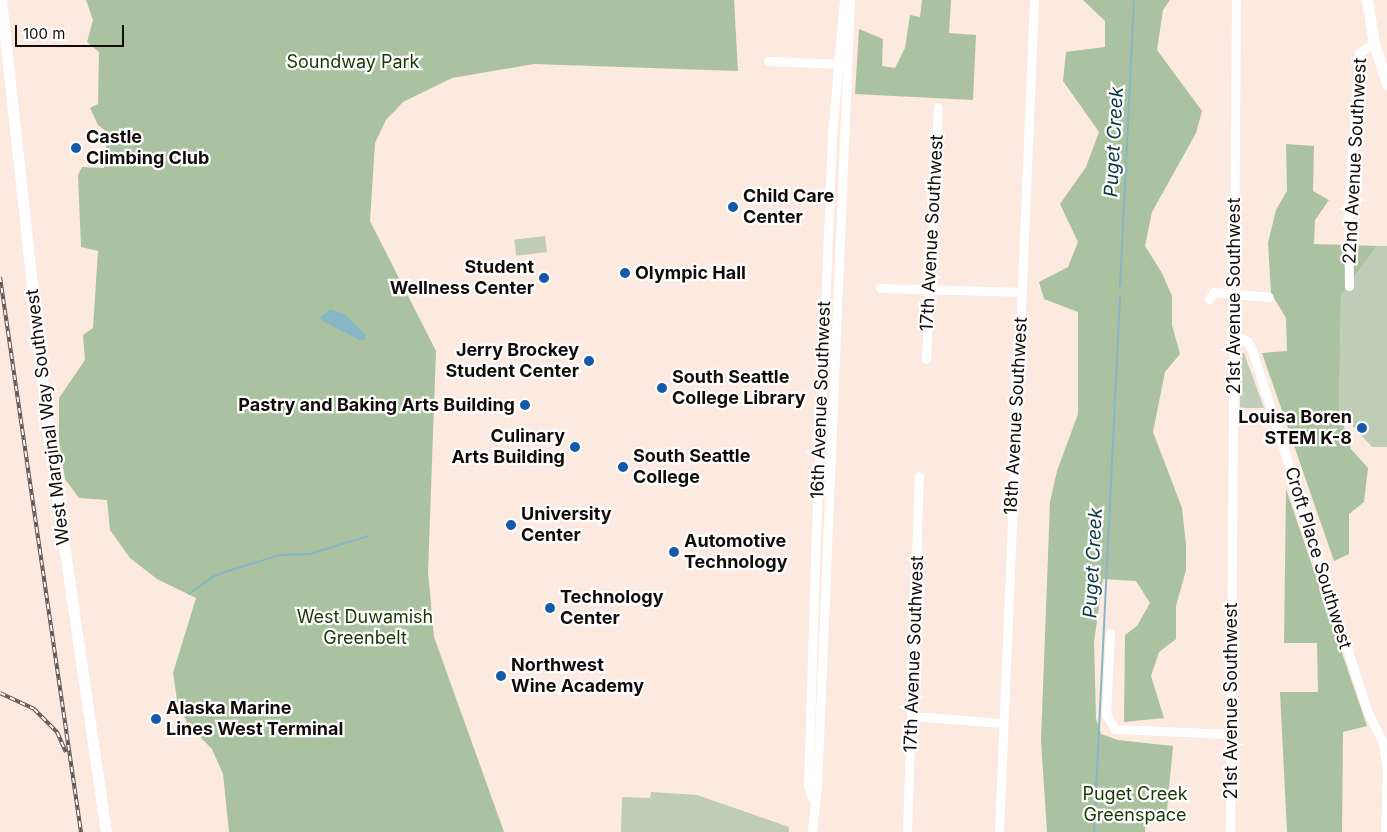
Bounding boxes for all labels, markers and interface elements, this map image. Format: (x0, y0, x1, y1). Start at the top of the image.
scale bar (18, 15, 126, 47)
text: 100 m (23, 24, 65, 43)
park label: Soundway Park (287, 51, 419, 73)
street label: 22nd Avenue Southwest (1339, 57, 1371, 265)
water label: Puget Creek (1100, 86, 1128, 198)
place label: Castle Climbing Club (86, 127, 209, 170)
street label: 17th Avenue Southwest (916, 134, 948, 332)
marker: Castle Climbing Club (70, 142, 82, 154)
place label: Child Care Center (743, 186, 834, 228)
street label: 21st Avenue Southwest (1223, 198, 1245, 394)
marker: Child Care Center (727, 201, 739, 213)
place label: Student Wellness Center (390, 257, 534, 300)
place label: Olympic Hall (635, 262, 746, 284)
marker: Olympic Hall (619, 267, 631, 279)
marker: Student Wellness Center (538, 272, 550, 284)
street label: West Marginal Way Southwest (22, 288, 74, 546)
street label: 16th Avenue Southwest (807, 301, 835, 499)
street label: 18th Avenue Southwest (1000, 316, 1032, 516)
place label: Jerry Brockey Student Center (446, 340, 579, 382)
marker: Jerry Brockey Student Center (583, 355, 595, 367)
place label: South Seattle College Library (672, 367, 806, 409)
marker: South Seattle College Library (656, 382, 668, 394)
place label: Pastry and Baking Arts Building (238, 394, 515, 416)
marker: Pastry and Baking Arts Building (519, 399, 531, 411)
place label: Louisa Boren STEM K-8 (1238, 407, 1352, 449)
marker: Louisa Boren STEM K-8 (1356, 422, 1368, 434)
place label: Culinary Arts Building (451, 426, 565, 468)
marker: Culinary Arts Building (569, 441, 581, 453)
place label: South Seattle College (633, 446, 750, 488)
marker: South Seattle College (617, 461, 629, 473)
street label: Croft Place Southwest (1280, 464, 1356, 652)
place label: University Center (521, 504, 612, 546)
water label: Puget Creek (1079, 507, 1107, 619)
marker: University Center (505, 519, 517, 531)
place label: Automotive Technology (684, 531, 788, 574)
marker: Automotive Technology (668, 546, 680, 558)
street label: 17th Avenue Southwest (900, 555, 928, 753)
place label: Technology Center (560, 587, 664, 630)
marker: Technology Center (544, 602, 556, 614)
street label: 21st Avenue Southwest (1220, 603, 1242, 799)
park label: West Duwamish Greenbelt (297, 607, 433, 650)
place label: Northwest Wine Academy (511, 655, 644, 698)
marker: Northwest Wine Academy (495, 670, 507, 682)
place label: Alaska Marine Lines West Terminal (166, 698, 343, 741)
marker: Alaska Marine Lines West Terminal (150, 713, 162, 725)
park label: Puget Creek Greenspace (1082, 784, 1188, 826)

